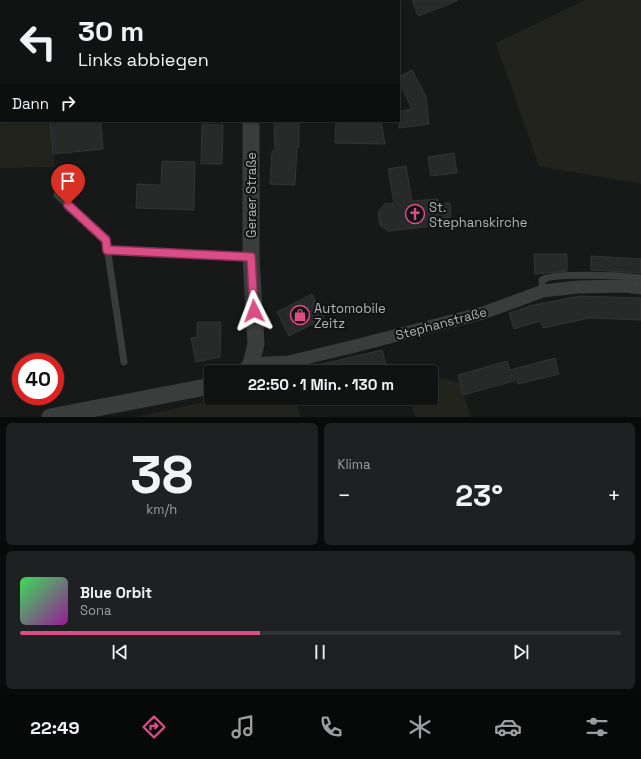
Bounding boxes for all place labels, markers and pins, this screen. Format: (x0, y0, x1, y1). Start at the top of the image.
pin (51, 164, 85, 205)
place label: St. Stephanskirche (429, 199, 527, 231)
church icon: St. Stephanskirche (404, 203, 426, 225)
place label: Automobile Zeitz (314, 300, 386, 332)
shop icon: Automobile Zeitz (289, 304, 311, 326)

